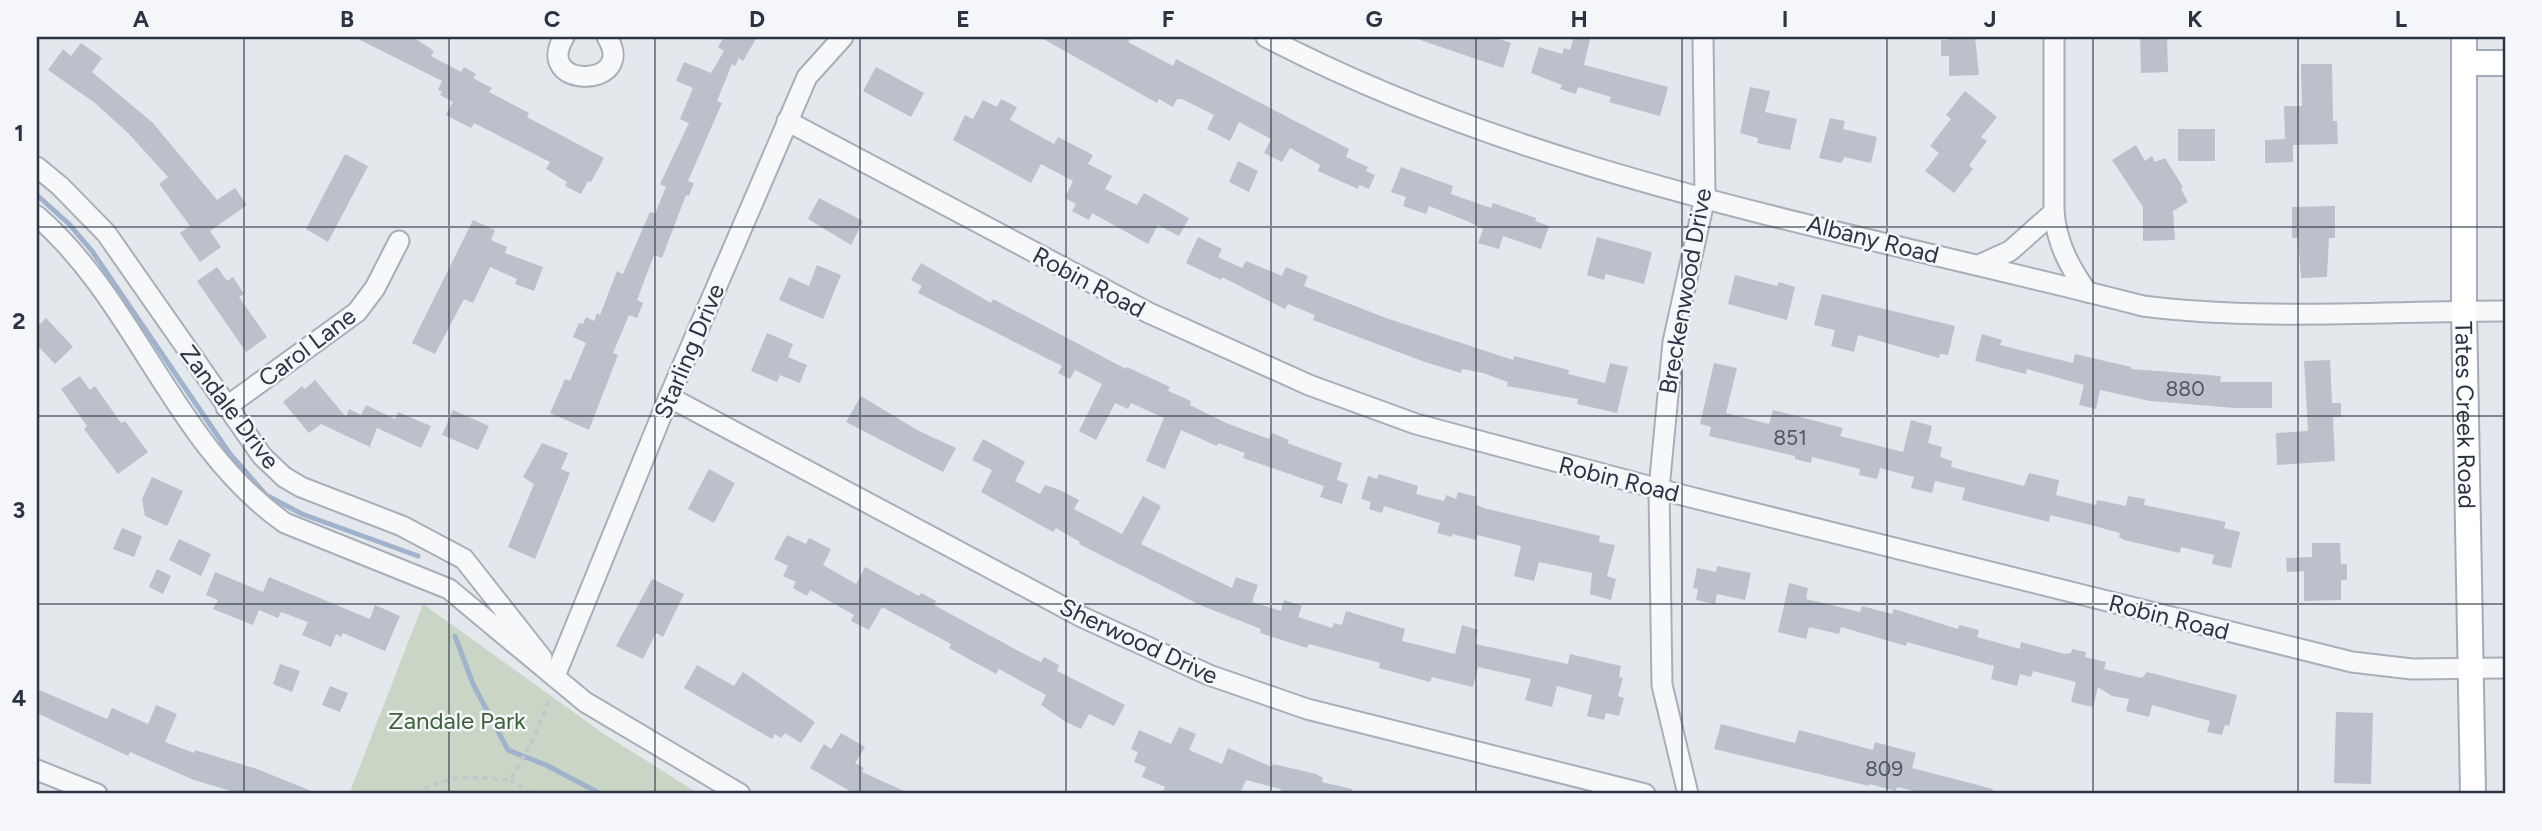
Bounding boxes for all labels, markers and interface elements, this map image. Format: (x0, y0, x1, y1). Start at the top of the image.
text: A (133, 5, 150, 33)
text: B (340, 5, 354, 33)
text: C (544, 5, 561, 33)
text: D (749, 5, 765, 33)
text: E (956, 5, 970, 33)
text: F (1162, 5, 1175, 33)
text: G (1365, 5, 1383, 33)
text: H (1570, 5, 1588, 33)
text: I (1782, 5, 1788, 33)
text: J (1984, 5, 1996, 33)
text: K (2187, 5, 2203, 33)
text: L (2395, 5, 2407, 33)
text: 1 (14, 119, 24, 147)
street label: Breckenwood Drive (1653, 186, 1717, 396)
street label: Albany Road (1804, 209, 1942, 269)
street label: Robin Road (1028, 240, 1150, 324)
street label: Starling Drive (648, 279, 730, 423)
street label: Carol Lane (253, 301, 361, 393)
text: 2 (12, 307, 26, 335)
street label: Tates Creek Road (2450, 321, 2482, 509)
street label: Zandale Drive (174, 340, 286, 474)
house number: 880 (2165, 376, 2205, 401)
house number: 851 (1773, 425, 1807, 450)
street label: Robin Road (1556, 450, 1682, 508)
text: 3 (13, 496, 25, 524)
street label: Robin Road (2106, 588, 2232, 646)
street label: Sherwood Drive (1055, 592, 1223, 690)
text: 4 (12, 684, 26, 712)
park label: Zandale Park (388, 706, 526, 735)
house number: 809 (1865, 756, 1903, 781)

